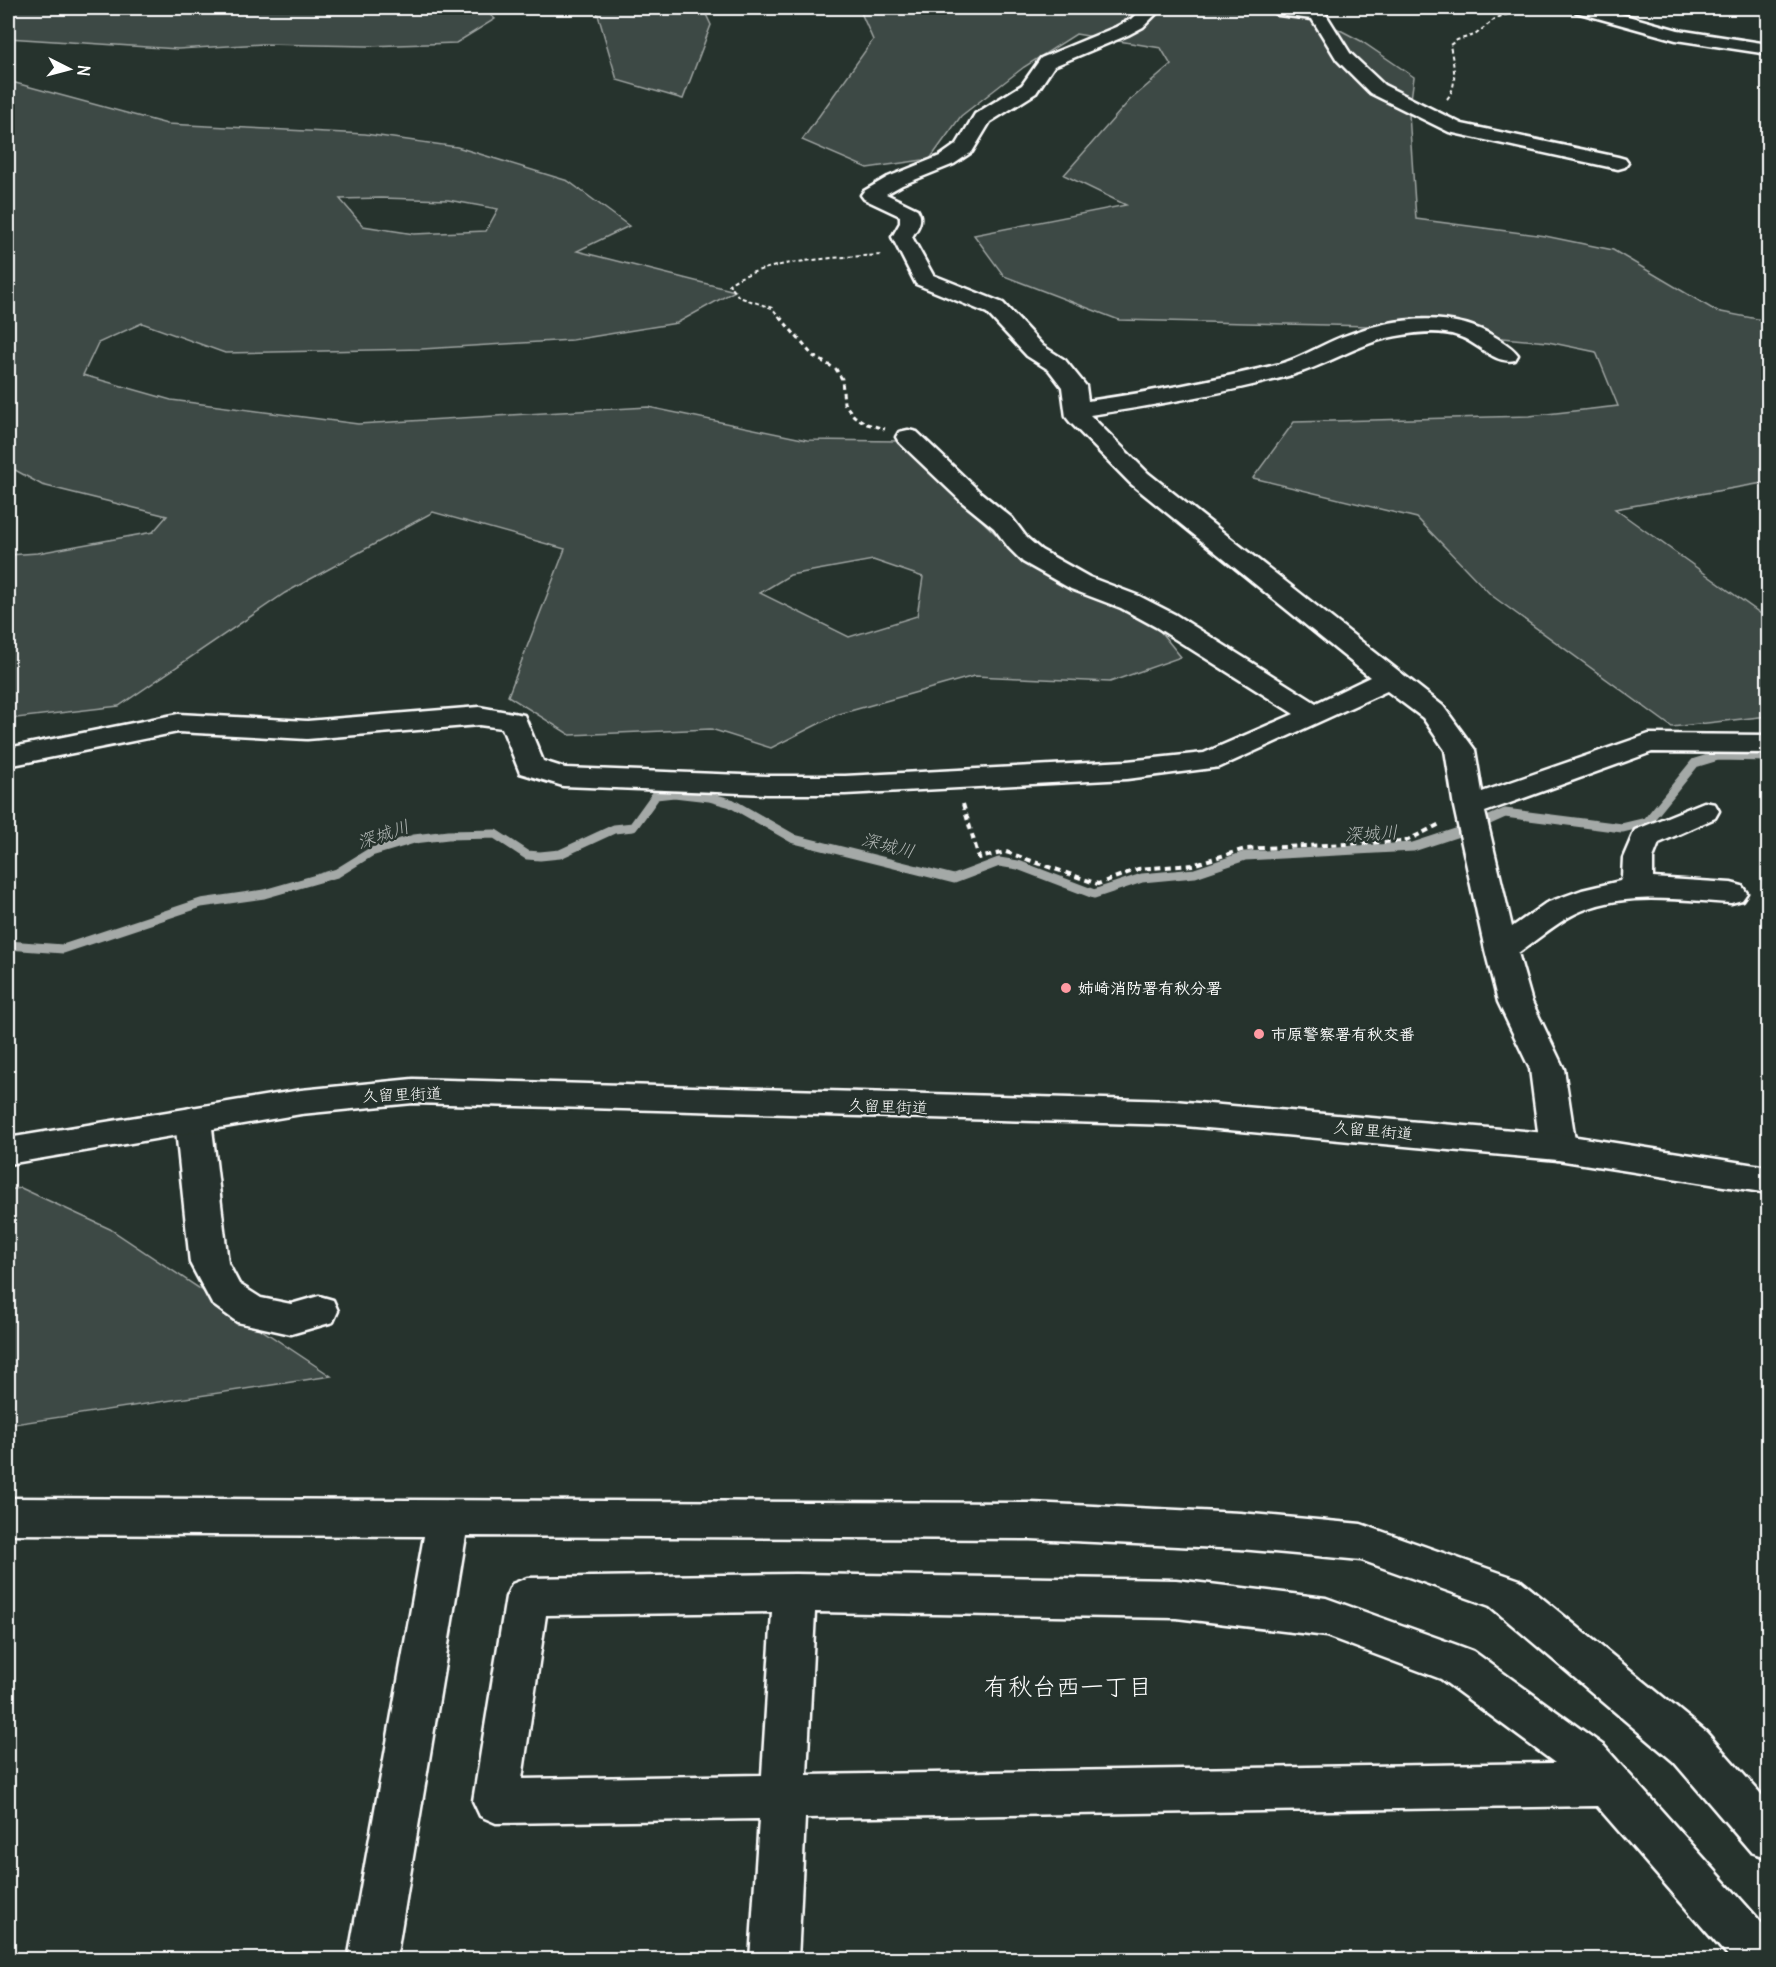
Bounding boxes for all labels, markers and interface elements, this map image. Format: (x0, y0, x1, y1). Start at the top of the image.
north arrow (39, 39, 99, 99)
text: N (73, 64, 94, 77)
water label: 深城川 (354, 814, 412, 854)
water label: 深城川 (1343, 820, 1399, 846)
water label: 深城川 (859, 827, 917, 863)
place label: 姉崎消防署有秋分署 (1078, 978, 1222, 998)
marker: 姉崎消防署有秋分署 (1059, 981, 1073, 995)
place label: 市原警察署有秋交番 (1271, 1024, 1415, 1044)
marker: 市原警察署有秋交番 (1252, 1027, 1266, 1041)
street label: 久留里街道 (362, 1083, 442, 1105)
street label: 久留里街道 (848, 1095, 928, 1117)
street label: 久留里街道 (1332, 1117, 1414, 1143)
district label: 有秋台西一丁目 (984, 1671, 1152, 1701)

